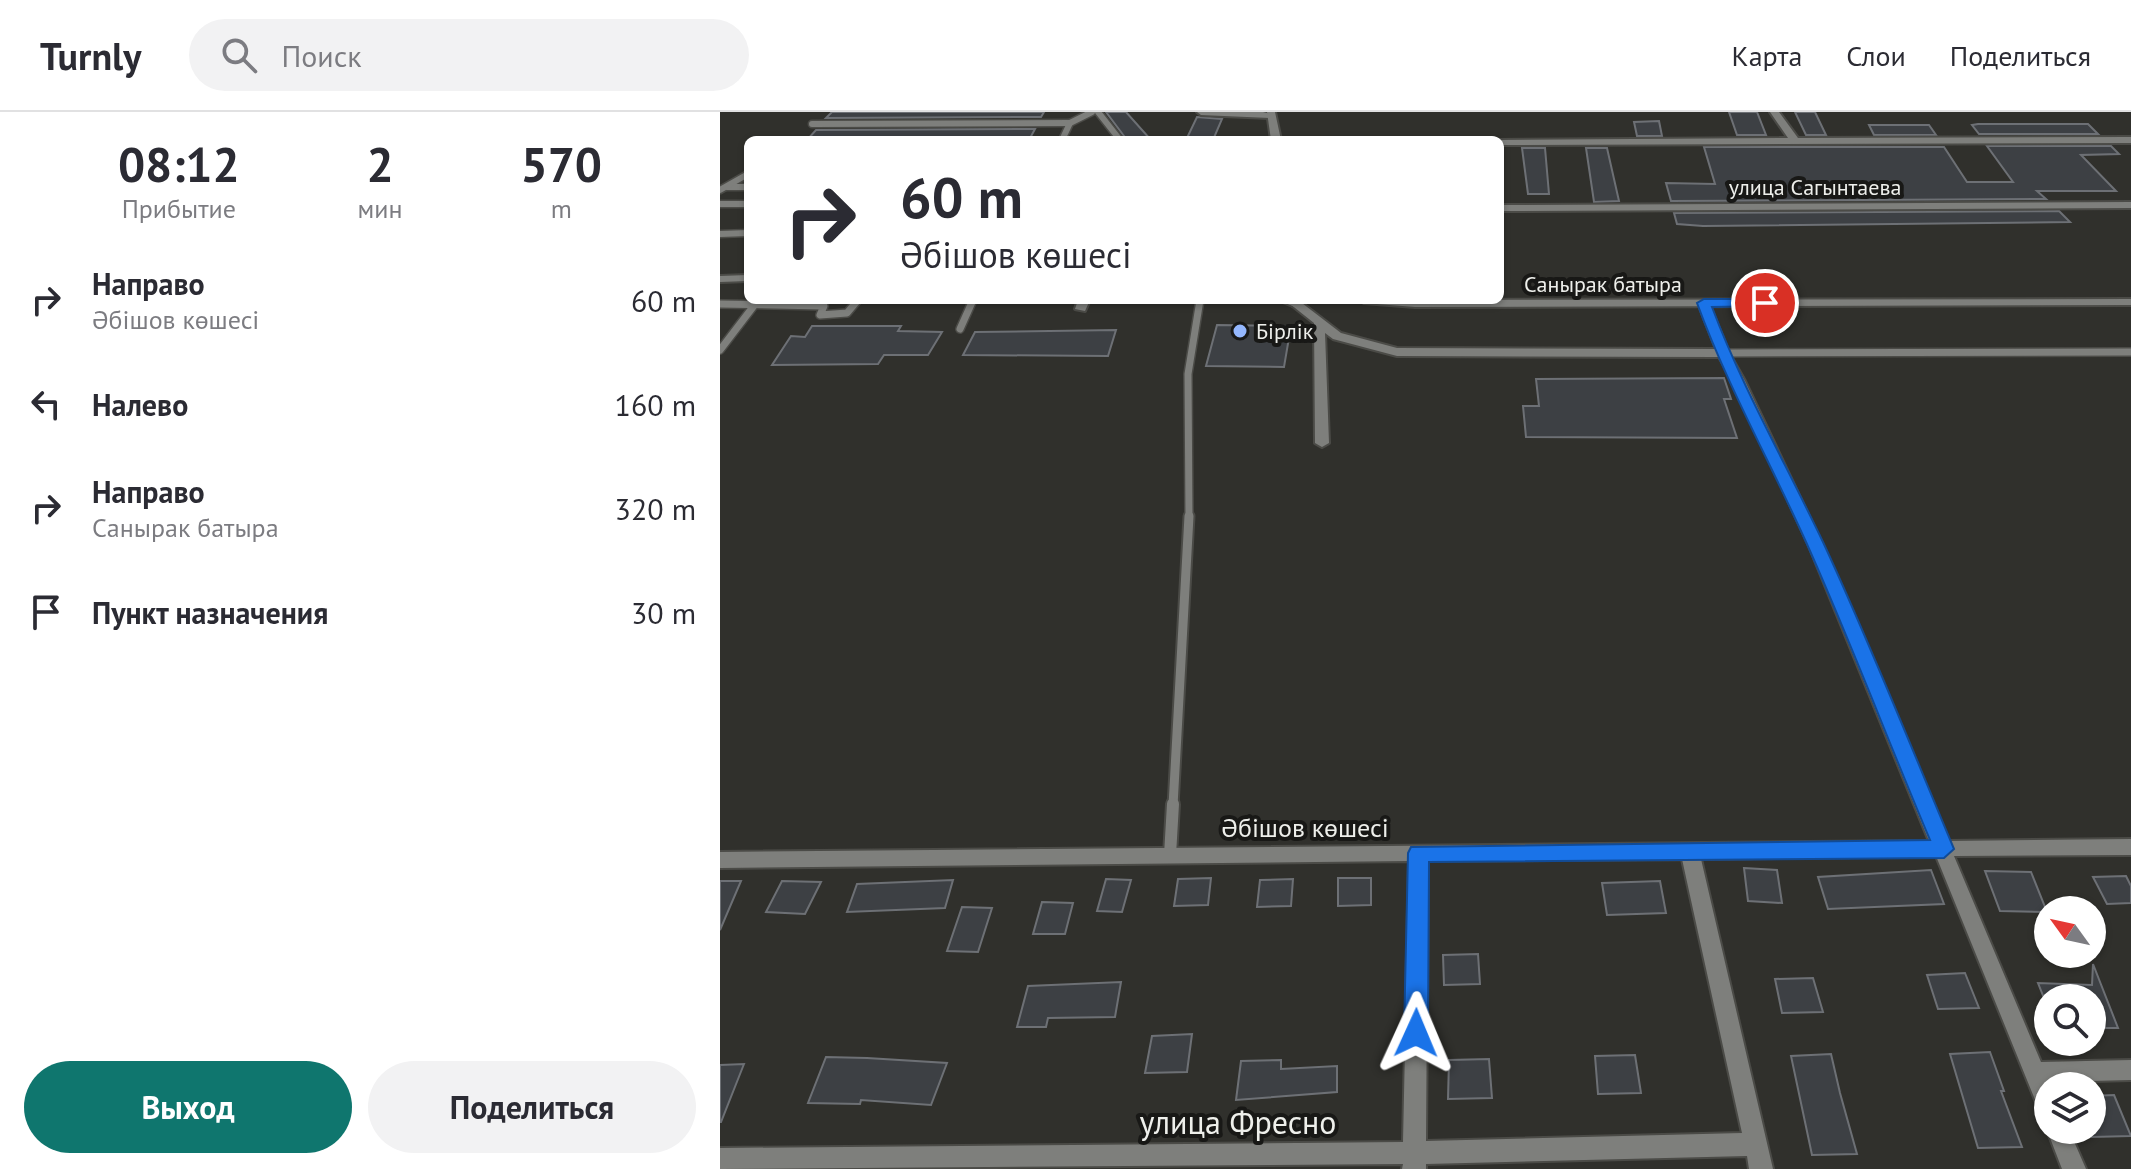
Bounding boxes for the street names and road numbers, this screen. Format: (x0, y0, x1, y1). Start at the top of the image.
street label: улица Сагынтаева (1729, 173, 1901, 201)
street label: Санырак батыра (1524, 270, 1682, 298)
street label: Әбішов көшесі (1221, 811, 1389, 844)
street label: улица Фресно (1139, 1101, 1337, 1143)

